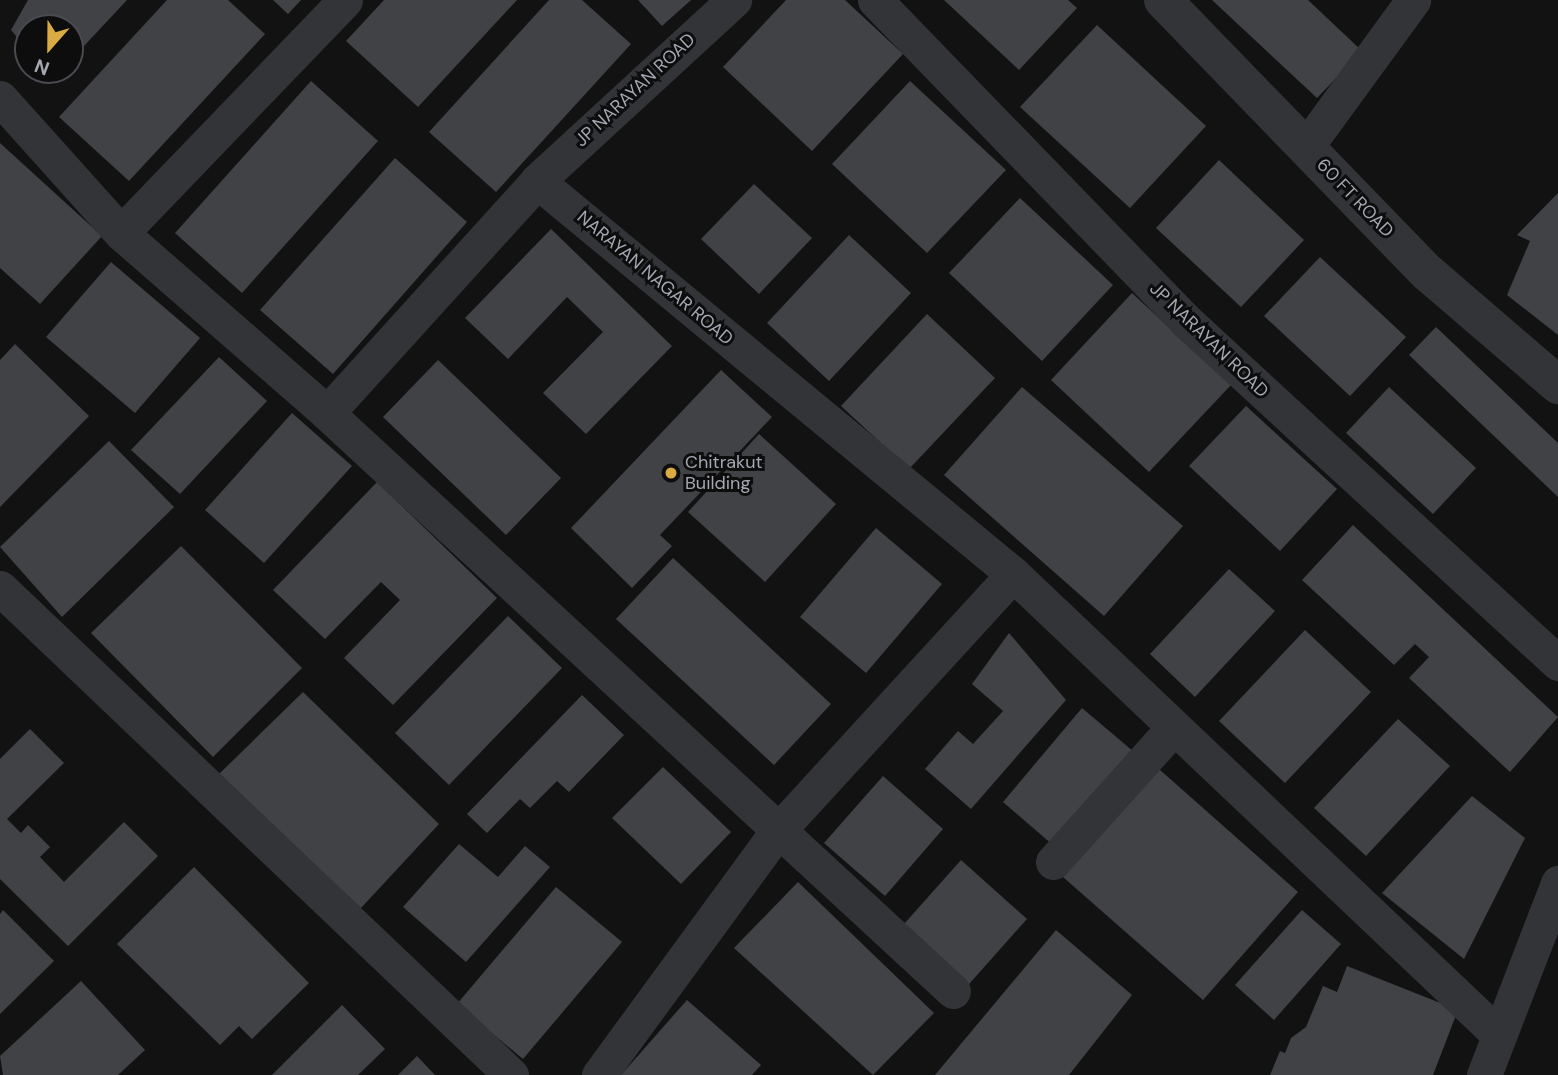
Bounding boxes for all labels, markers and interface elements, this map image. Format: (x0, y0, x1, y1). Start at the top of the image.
north arrow (14, 14, 84, 84)
street label: JP NARAYAN ROAD (570, 29, 700, 151)
text: N (31, 53, 53, 81)
street label: 60 FT ROAD (1312, 154, 1398, 242)
street label: NARAYAN NAGAR ROAD (573, 206, 737, 350)
street label: JP NARAYAN ROAD (1145, 278, 1273, 402)
place label: Chitrakut Building (685, 452, 763, 494)
marker: Chitrakut Building (663, 465, 679, 481)

